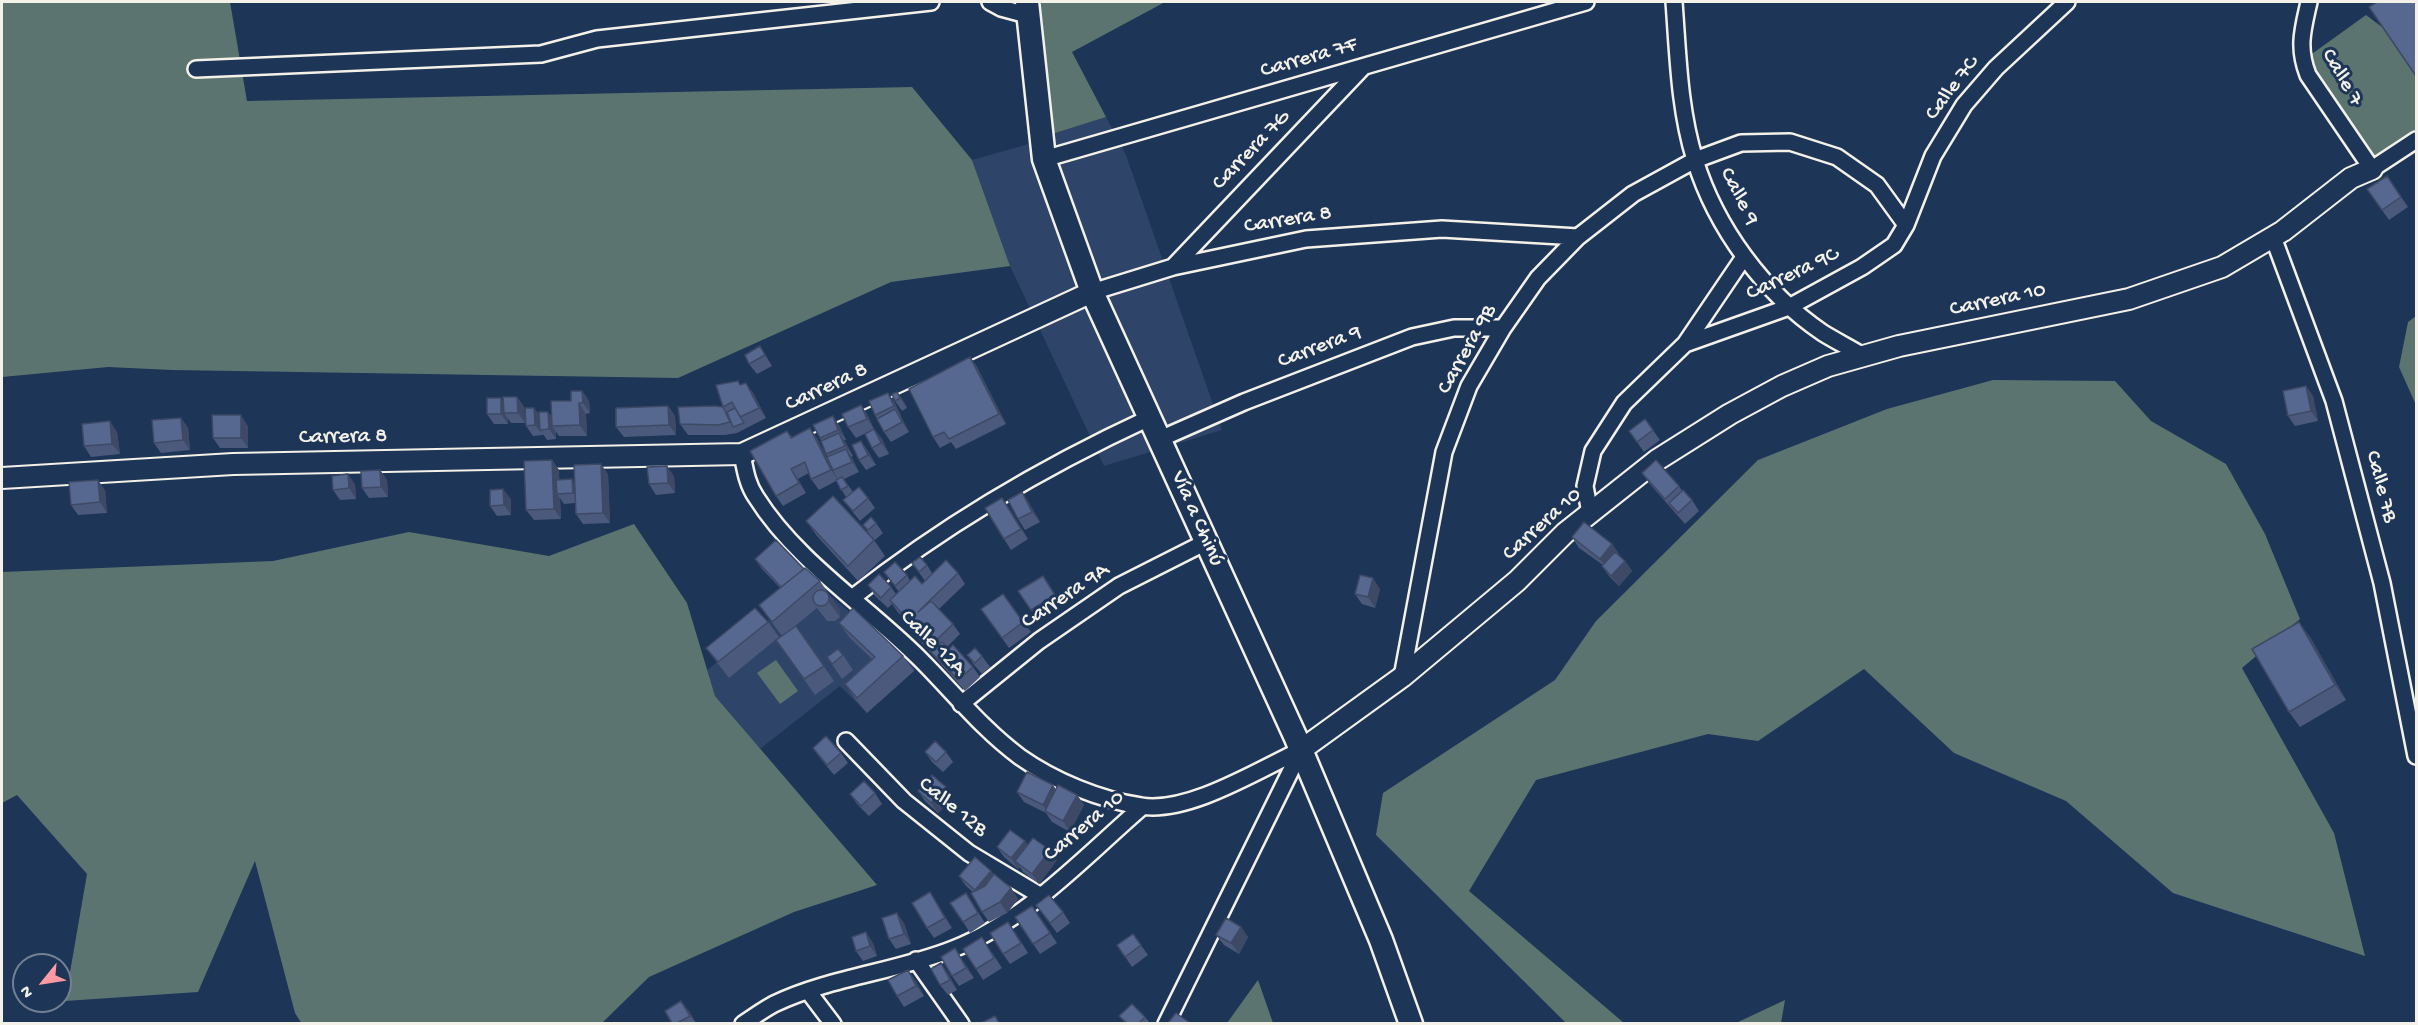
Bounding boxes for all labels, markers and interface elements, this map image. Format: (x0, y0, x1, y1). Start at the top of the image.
street label: Carrera 7F (1258, 33, 1360, 85)
street label: Calle 7 (2314, 45, 2368, 111)
street label: Calle 7C (1920, 52, 1986, 126)
street label: Carrera 7G (1207, 105, 1297, 197)
street label: Calle 9 (1712, 164, 1764, 230)
street label: Carrera 8 (1242, 201, 1334, 241)
street label: Carrera 9C (1742, 242, 1844, 308)
street label: Carrera 10 (1947, 278, 2049, 324)
street label: Carrera 9B (1433, 301, 1503, 399)
street label: Carrera 9 (1275, 320, 1365, 376)
street label: Carrera 8 (781, 357, 873, 419)
street label: Carrera 8 (299, 424, 387, 452)
street label: Calle 7B (2358, 448, 2402, 526)
street label: Vía a Chinú (1163, 467, 1229, 571)
street label: Carrera 10 (1498, 483, 1588, 567)
street label: Carrera 9A (1017, 558, 1115, 636)
street label: Calle 12A (893, 605, 971, 683)
street label: Calle 12B (912, 772, 992, 844)
street label: Carrera 10 (1039, 786, 1131, 868)
north arrow (12, 953, 72, 1013)
text: N (17, 982, 39, 1001)

